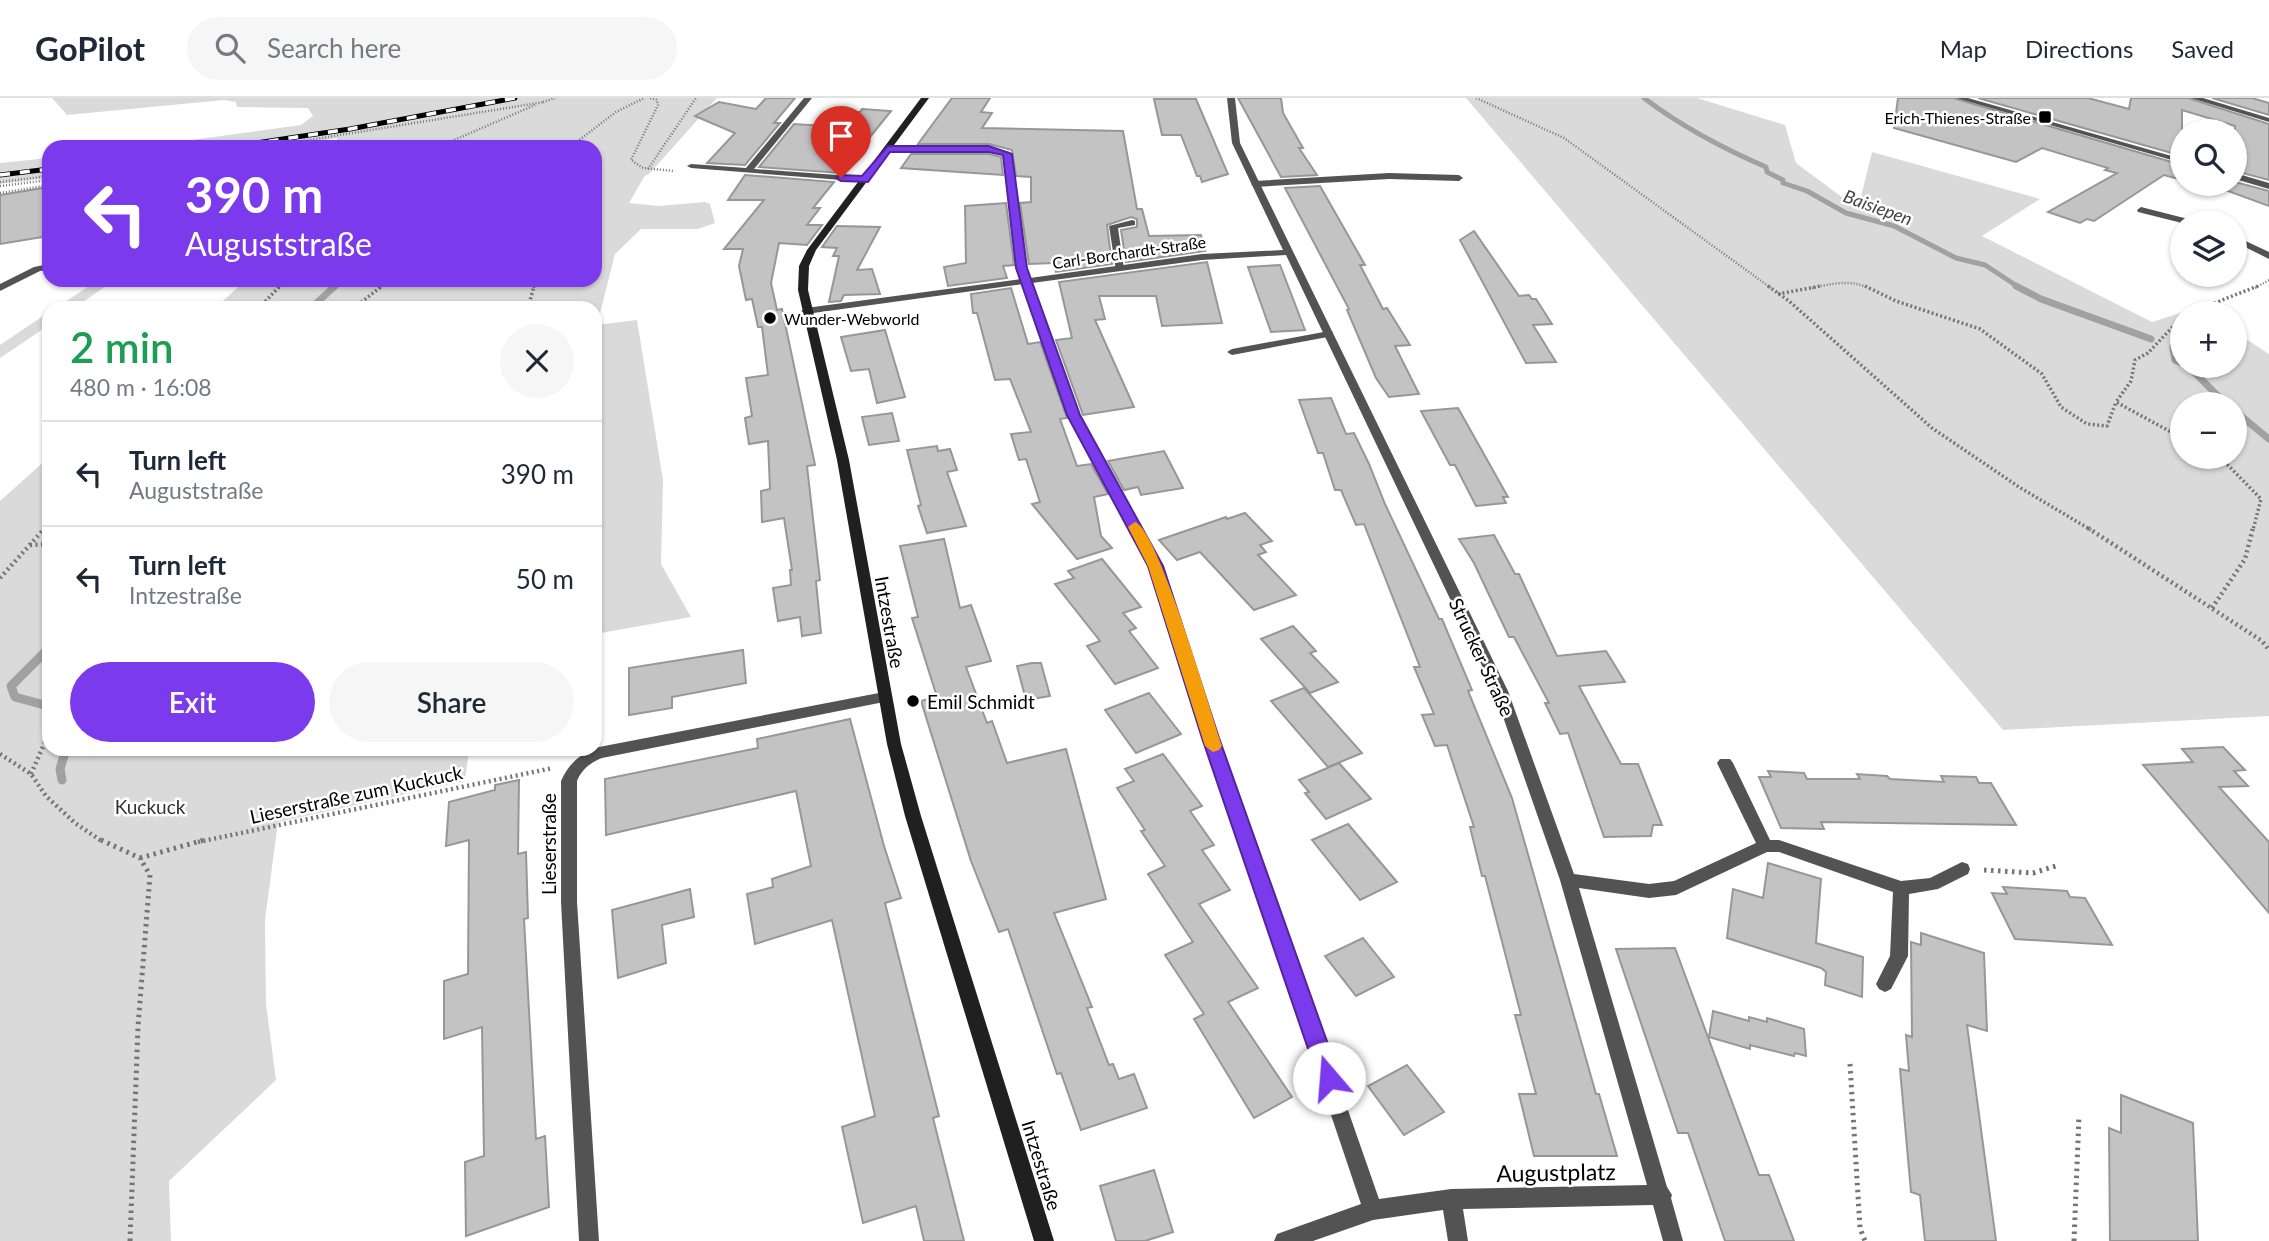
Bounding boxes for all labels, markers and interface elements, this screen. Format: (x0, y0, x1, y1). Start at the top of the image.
search box (187, 17, 677, 80)
text: GoPilot (35, 28, 145, 68)
icon: search (211, 29, 249, 67)
text: Search here (267, 32, 401, 64)
text: Map (1940, 34, 1987, 63)
text: Directions (2025, 34, 2133, 63)
text: Saved (2171, 34, 2234, 63)
pin (811, 106, 871, 178)
place label: Erich-Thienes-Straße (1885, 108, 2031, 127)
marker: Erich-Thienes-Straße (2037, 109, 2053, 125)
icon: arrive (822, 117, 860, 155)
map controls (2170, 119, 2247, 469)
button: search (2170, 119, 2247, 196)
text: 390 m (185, 165, 323, 223)
icon: left (70, 168, 161, 259)
water label: Baisiepen (1841, 184, 1915, 230)
button: layers (2170, 210, 2247, 287)
text: Auguststraße (185, 224, 372, 263)
street label: Carl-Borchardt-Straße (1051, 232, 1207, 272)
button: + (2170, 301, 2247, 378)
place label: Wunder-Webworld (784, 309, 919, 328)
marker: Wunder-Webworld (762, 310, 778, 326)
text: 2 min (70, 322, 174, 372)
button: close (500, 324, 574, 398)
text: 480 m · 16:08 (70, 373, 212, 401)
button: − (2170, 392, 2247, 469)
text: Turn left (129, 444, 226, 476)
icon: left (70, 455, 108, 493)
text: 390 m (501, 458, 574, 490)
text: Auguststraße (129, 476, 263, 504)
text: Turn left (129, 549, 226, 581)
icon: left (70, 560, 108, 598)
text: 50 m (516, 563, 574, 595)
street label: Intzestraße (871, 574, 909, 670)
text: Intzestraße (129, 581, 242, 609)
street label: Strucker Straße (1445, 594, 1519, 720)
button: Exit (70, 662, 315, 742)
button: Share (329, 662, 574, 742)
place label: Emil Schmidt (927, 690, 1035, 713)
marker: Emil Schmidt (905, 693, 921, 709)
street label: Lieserstraße zum Kuckuck (247, 760, 465, 828)
street label: Lieserstraße (537, 793, 560, 895)
park label: Kuckuck (115, 795, 186, 818)
position arrow (1292, 1041, 1366, 1115)
street label: Intzestraße (1017, 1117, 1067, 1213)
street label: Augustplatz (1496, 1157, 1616, 1187)

